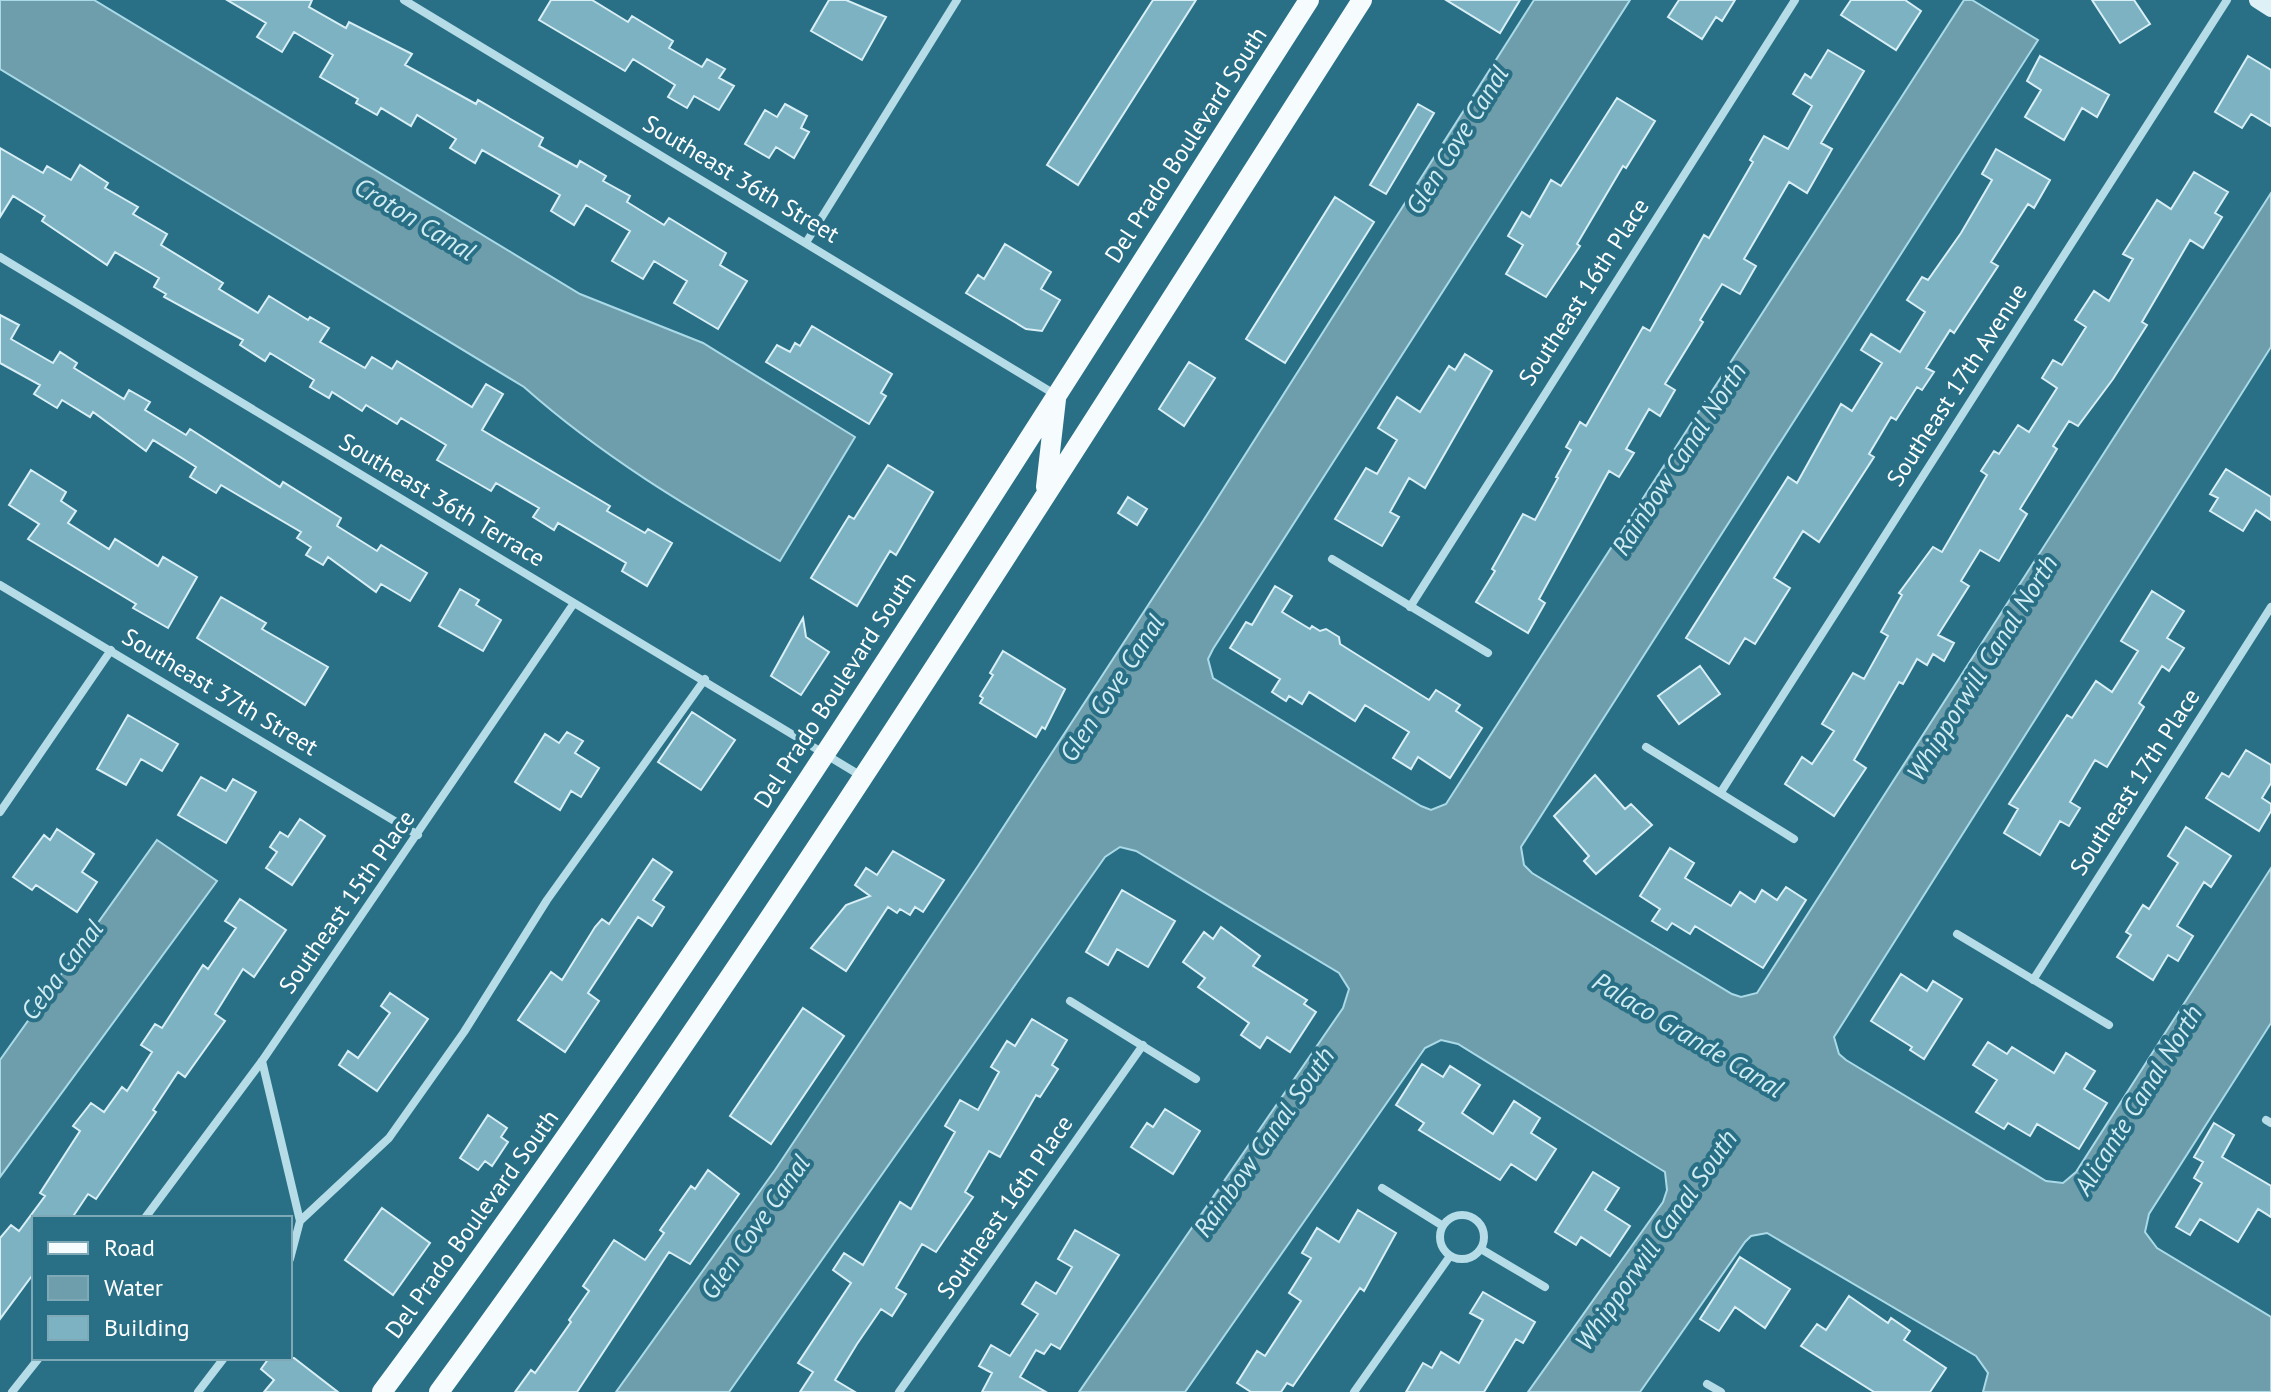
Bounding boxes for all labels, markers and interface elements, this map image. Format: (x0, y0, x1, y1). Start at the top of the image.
street label: Del Prado Boulevard South (1098, 21, 1274, 269)
water label: Glen Cove Canal (1398, 59, 1515, 220)
street label: Southeast 36th Street (637, 108, 845, 249)
water label: Croton Canal (349, 170, 482, 268)
street label: Southeast 16th Place (1511, 192, 1656, 391)
street label: Southeast 17th Avenue (1879, 277, 2034, 492)
water label: Rainbow Canal North (1604, 356, 1753, 561)
street label: Southeast 36th Terrace (334, 426, 551, 573)
water label: Whipporwill Canal North (1899, 549, 2065, 787)
street label: Del Prado Boulevard South (747, 566, 923, 814)
water label: Glen Cove Canal (1052, 608, 1172, 768)
street label: Southeast 37th Street (117, 621, 324, 762)
street label: Southeast 17th Place (2063, 682, 2207, 881)
street label: Southeast 15th Place (272, 804, 422, 1000)
water label: Ceba Canal (13, 913, 110, 1026)
water label: Palaco Grande Canal (1587, 964, 1790, 1105)
water label: Alicante Canal North (2065, 999, 2209, 1202)
water label: Rainbow Canal South (1186, 1040, 1341, 1243)
street label: Del Prado Boulevard South (378, 1103, 565, 1344)
street label: Southeast 16th Place (930, 1109, 1080, 1305)
water label: Whipporwill Canal South (1567, 1123, 1744, 1356)
water label: Glen Cove Canal (692, 1148, 817, 1306)
legend (32, 1216, 292, 1360)
text: Road (104, 1232, 155, 1263)
text: Water (104, 1272, 163, 1303)
text: Building (104, 1312, 190, 1343)

